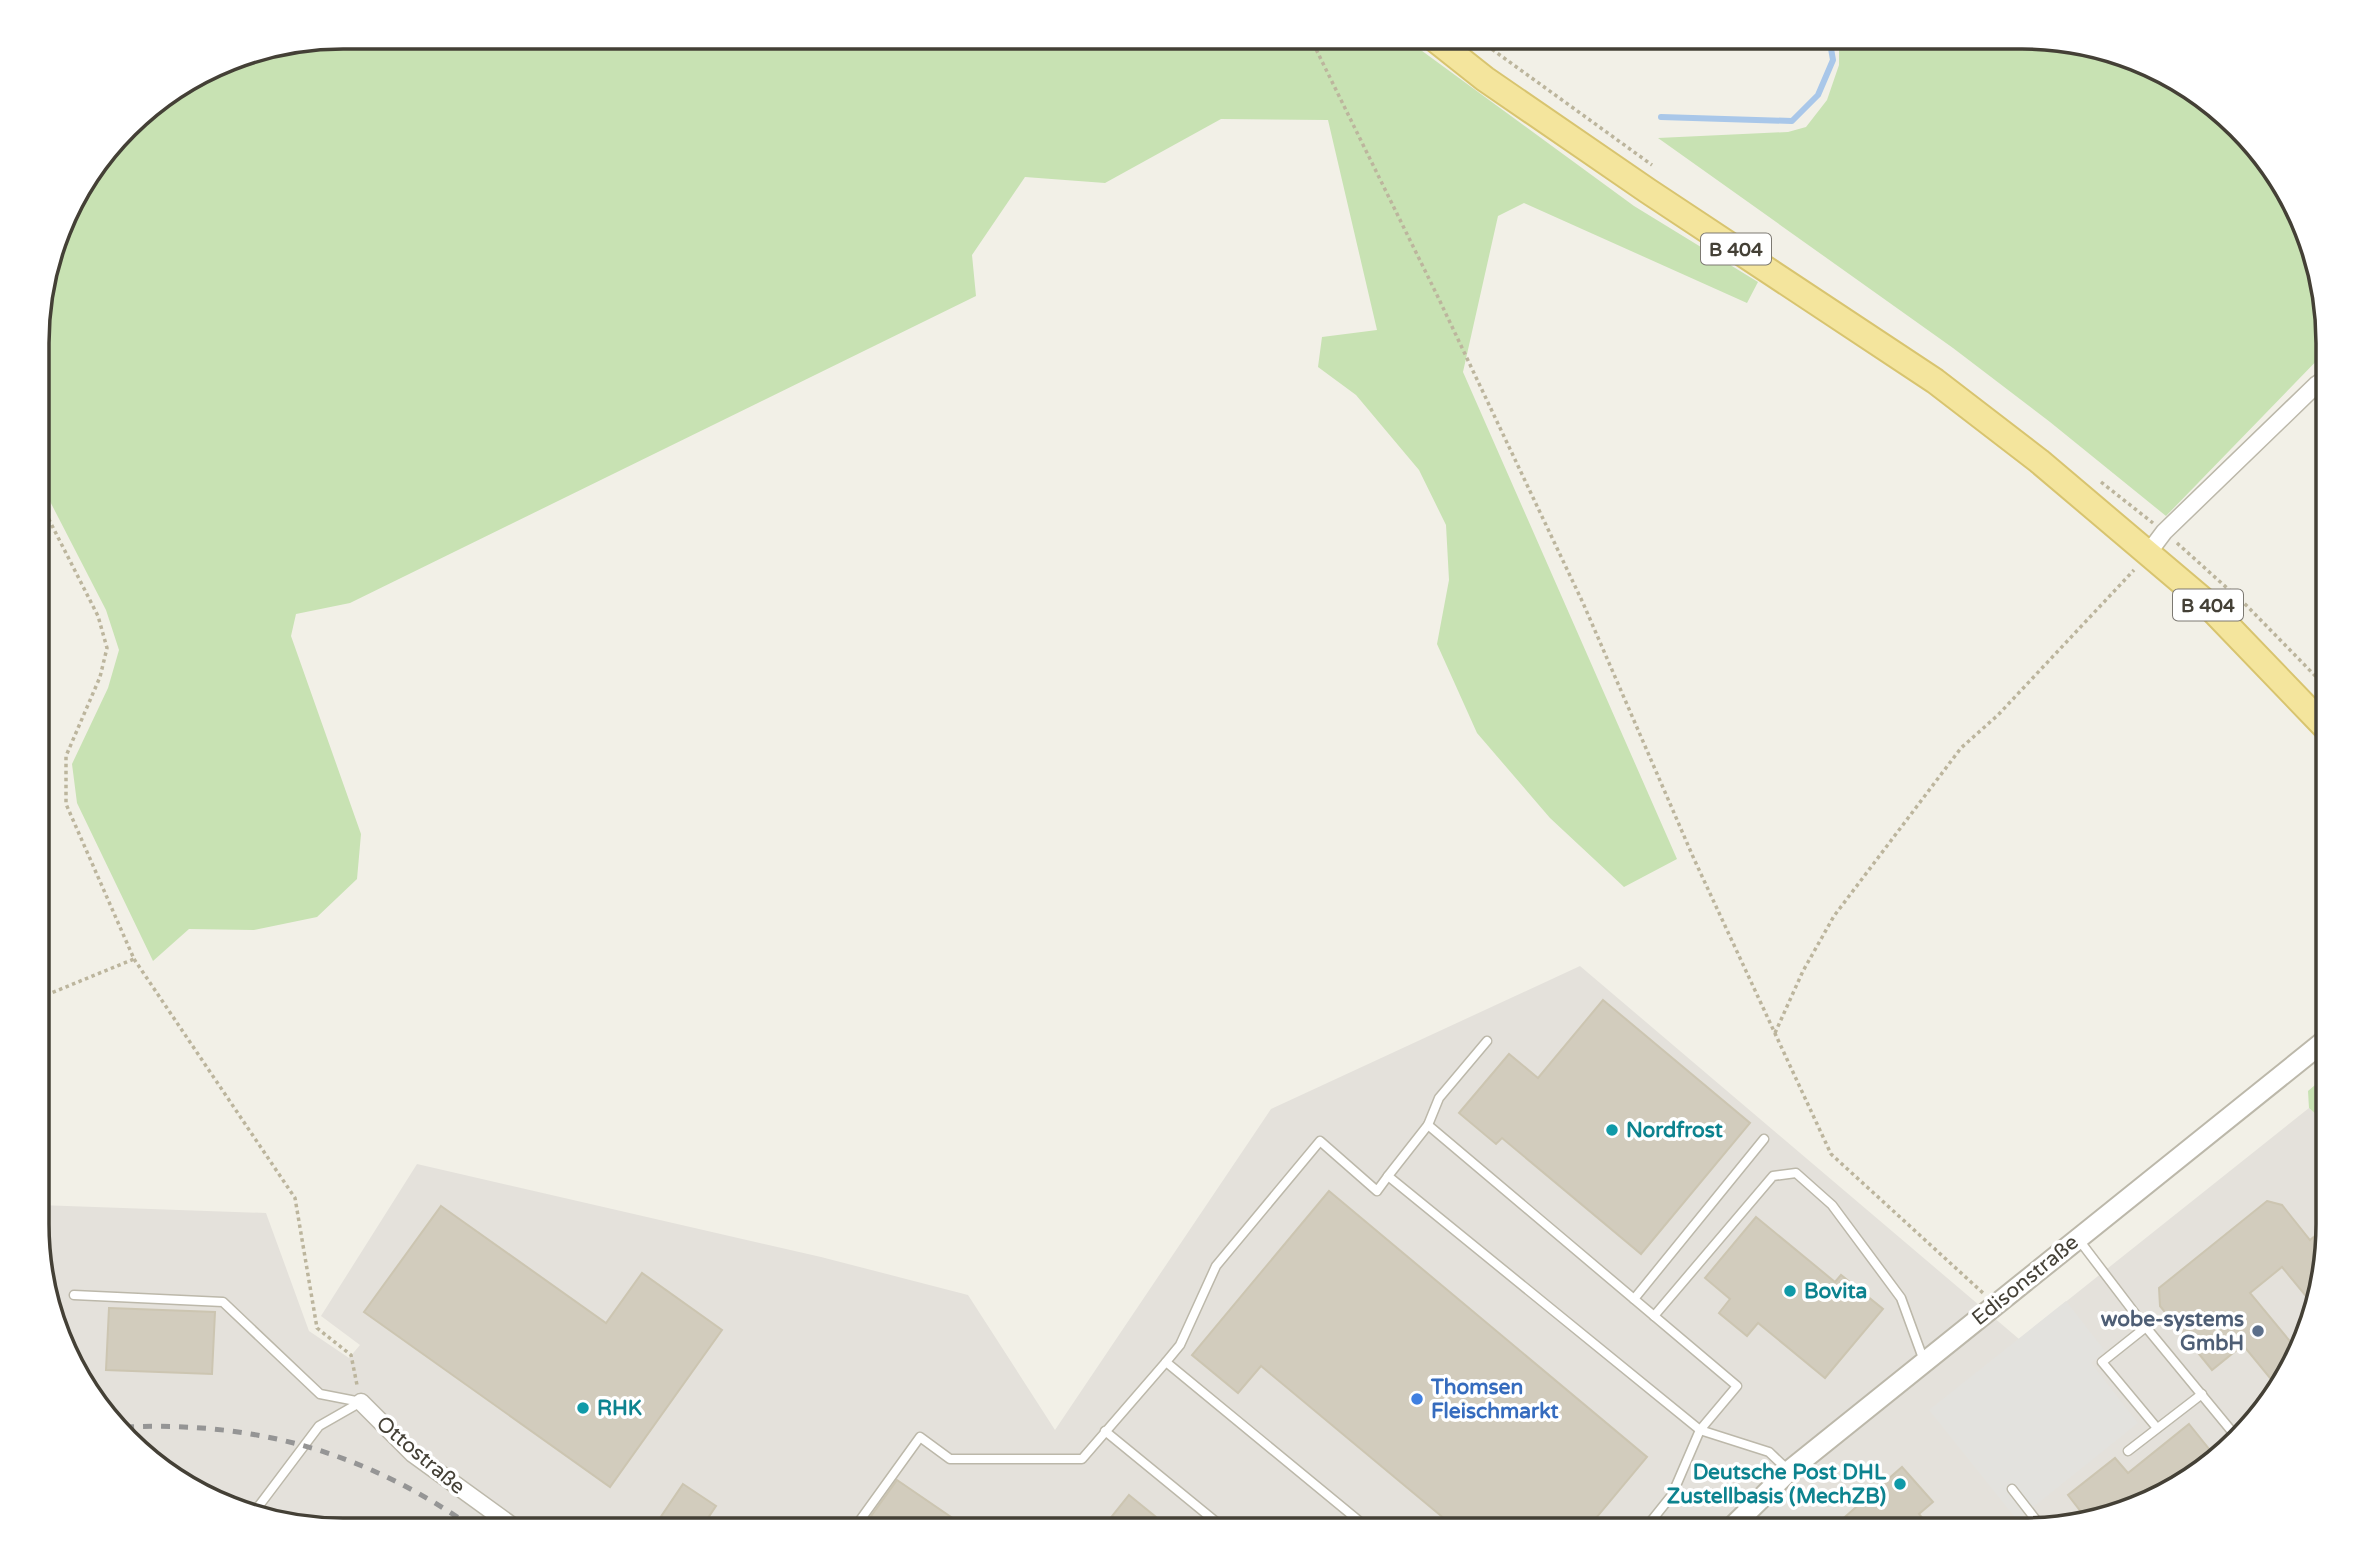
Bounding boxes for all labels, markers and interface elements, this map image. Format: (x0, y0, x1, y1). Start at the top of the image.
road number: B 404 (1701, 233, 1771, 264)
road number: B 404 (2173, 590, 2243, 620)
place label: Nordfrost (1626, 1118, 1723, 1143)
marker: Nordfrost (1604, 1122, 1620, 1138)
street label: Edisonstraße (1967, 1230, 2084, 1331)
place label: Bovita (1804, 1279, 1867, 1304)
marker: Bovita (1782, 1283, 1798, 1299)
place label: wobe-systems GmbH (2101, 1307, 2244, 1356)
marker: wobe-systems GmbH (2250, 1323, 2266, 1339)
place label: Thomsen Fleischmarkt (1430, 1375, 1559, 1424)
marker: Thomsen Fleischmarkt (1409, 1391, 1425, 1407)
place label: RHK (597, 1396, 642, 1421)
marker: RHK (575, 1400, 591, 1416)
street label: Ottostraße (371, 1411, 470, 1500)
place label: Deutsche Post DHL Zustellbasis (MechZB) (1667, 1460, 1887, 1509)
marker: Deutsche Post DHL Zustellbasis (MechZB) (1892, 1476, 1908, 1492)

